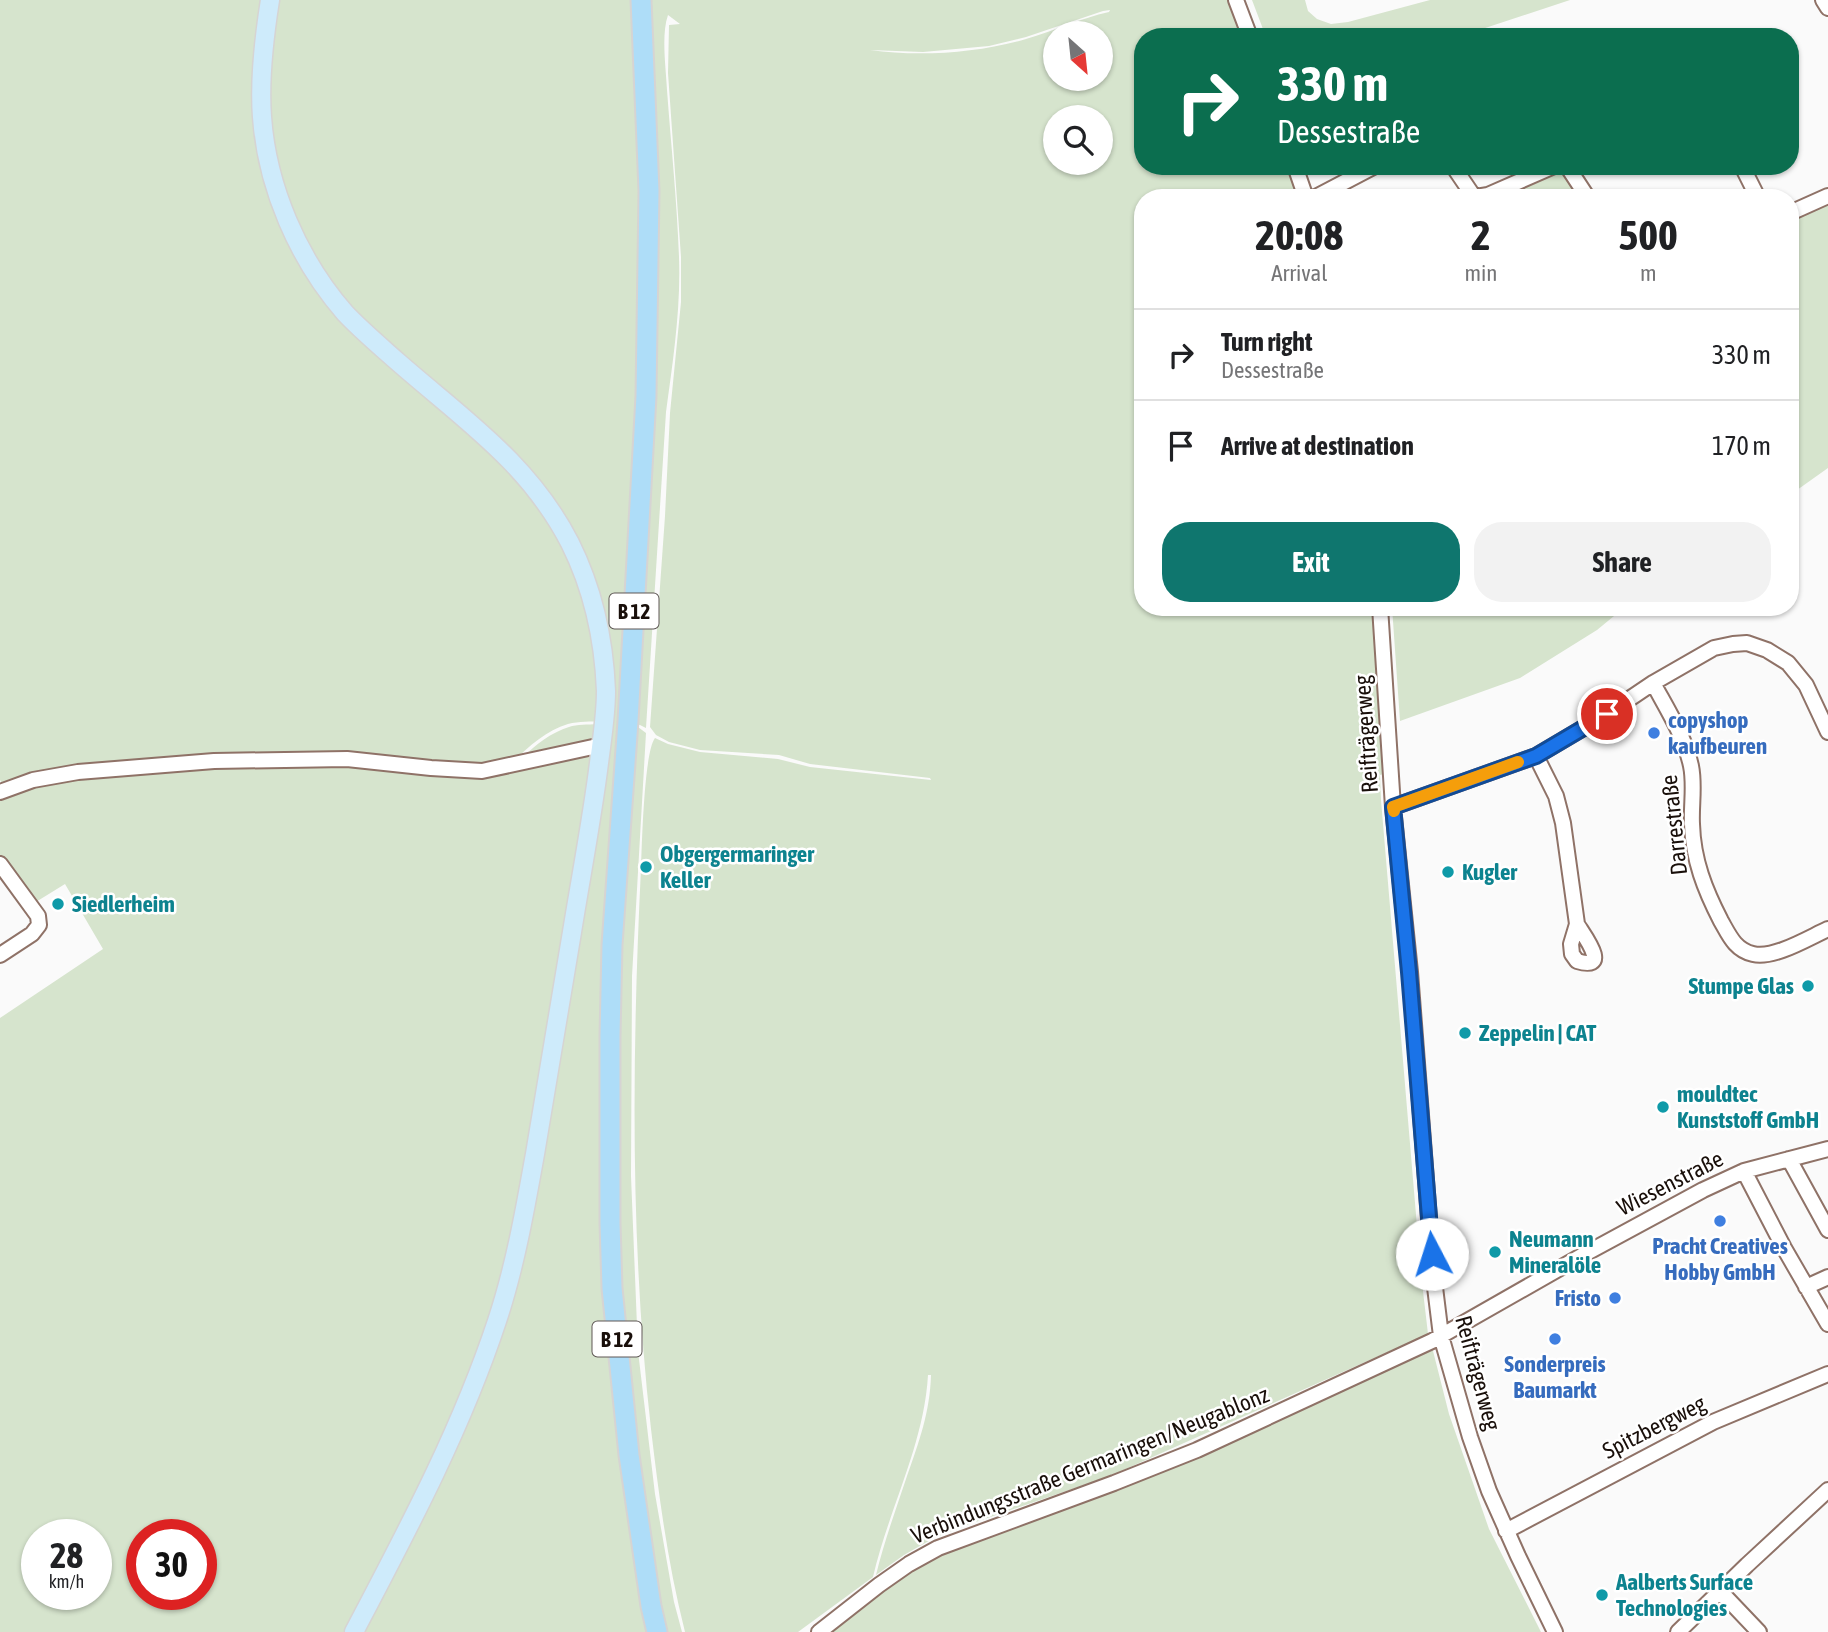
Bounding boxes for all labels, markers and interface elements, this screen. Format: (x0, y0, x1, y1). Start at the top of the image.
north arrow (1043, 21, 1113, 91)
map controls (1043, 21, 1113, 175)
text: 330 m (1277, 55, 1388, 111)
icon: right (1162, 56, 1253, 147)
button: search (1043, 105, 1113, 175)
text: Dessestraße (1277, 113, 1420, 150)
text: 20:08 (1255, 211, 1343, 259)
text: 2 (1471, 211, 1491, 259)
text: 500 (1619, 211, 1678, 259)
text: Arrival (1271, 260, 1327, 286)
text: min (1464, 260, 1497, 286)
text: m (1640, 260, 1657, 286)
text: Turn right (1221, 327, 1312, 357)
icon: right (1162, 336, 1200, 374)
text: 330 m (1712, 340, 1771, 370)
text: Dessestraße (1221, 357, 1324, 383)
icon: arrive (1162, 427, 1200, 465)
text: Arrive at destination (1221, 431, 1414, 461)
text: 170 m (1712, 431, 1771, 461)
button: Exit (1162, 522, 1460, 602)
button: Share (1474, 522, 1771, 602)
road number: B 12 (610, 594, 658, 628)
street label: Reifträgerweg (1349, 674, 1383, 794)
pin (1577, 684, 1637, 744)
icon: arrive (1588, 695, 1626, 733)
place label: copyshop kaufbeuren (1668, 707, 1767, 759)
marker: copyshop kaufbeuren (1646, 725, 1662, 741)
street label: Darrestraße (1656, 774, 1692, 876)
place label: Obgergermaringer Keller (660, 841, 815, 893)
marker: Obgergermaringer Keller (638, 859, 654, 875)
place label: Kugler (1462, 859, 1518, 885)
marker: Kugler (1440, 864, 1456, 880)
place label: Siedlerheim (72, 891, 175, 917)
marker: Siedlerheim (50, 896, 66, 912)
place label: Stumpe Glas (1688, 973, 1794, 999)
marker: Stumpe Glas (1800, 978, 1816, 994)
place label: Zeppelin | CAT (1479, 1020, 1597, 1046)
marker: Zeppelin | CAT (1457, 1025, 1473, 1041)
place label: mouldtec Kunststoff GmbH (1677, 1081, 1819, 1133)
marker: mouldtec Kunststoff GmbH (1655, 1099, 1671, 1115)
street label: Wiesenstraße (1613, 1145, 1727, 1221)
marker: Pracht Creatives Hobby GmbH (1712, 1213, 1728, 1229)
position arrow (1395, 1217, 1469, 1291)
place label: Neumann Mineralöle (1509, 1226, 1601, 1278)
place label: Pracht Creatives Hobby GmbH (1652, 1233, 1788, 1285)
marker: Neumann Mineralöle (1487, 1244, 1503, 1260)
place label: Fristo (1555, 1285, 1601, 1311)
marker: Fristo (1607, 1290, 1623, 1306)
street label: Reifträgerweg (1450, 1313, 1506, 1433)
road number: B 12 (592, 1322, 642, 1356)
marker: Sonderpreis Baumarkt (1547, 1331, 1563, 1347)
place label: Sonderpreis Baumarkt (1504, 1351, 1606, 1403)
street label: Verbindungsstraße Germaringen/Neugablonz (907, 1381, 1273, 1549)
street label: Spitzbergweg (1598, 1390, 1710, 1464)
speed limit sign: 30 (126, 1519, 217, 1610)
text: 28 (50, 1535, 83, 1575)
place label: Aalberts Surface Technologies (1615, 1569, 1753, 1621)
text: km/h (49, 1571, 84, 1592)
marker: Aalberts Surface Technologies (1594, 1587, 1610, 1603)

